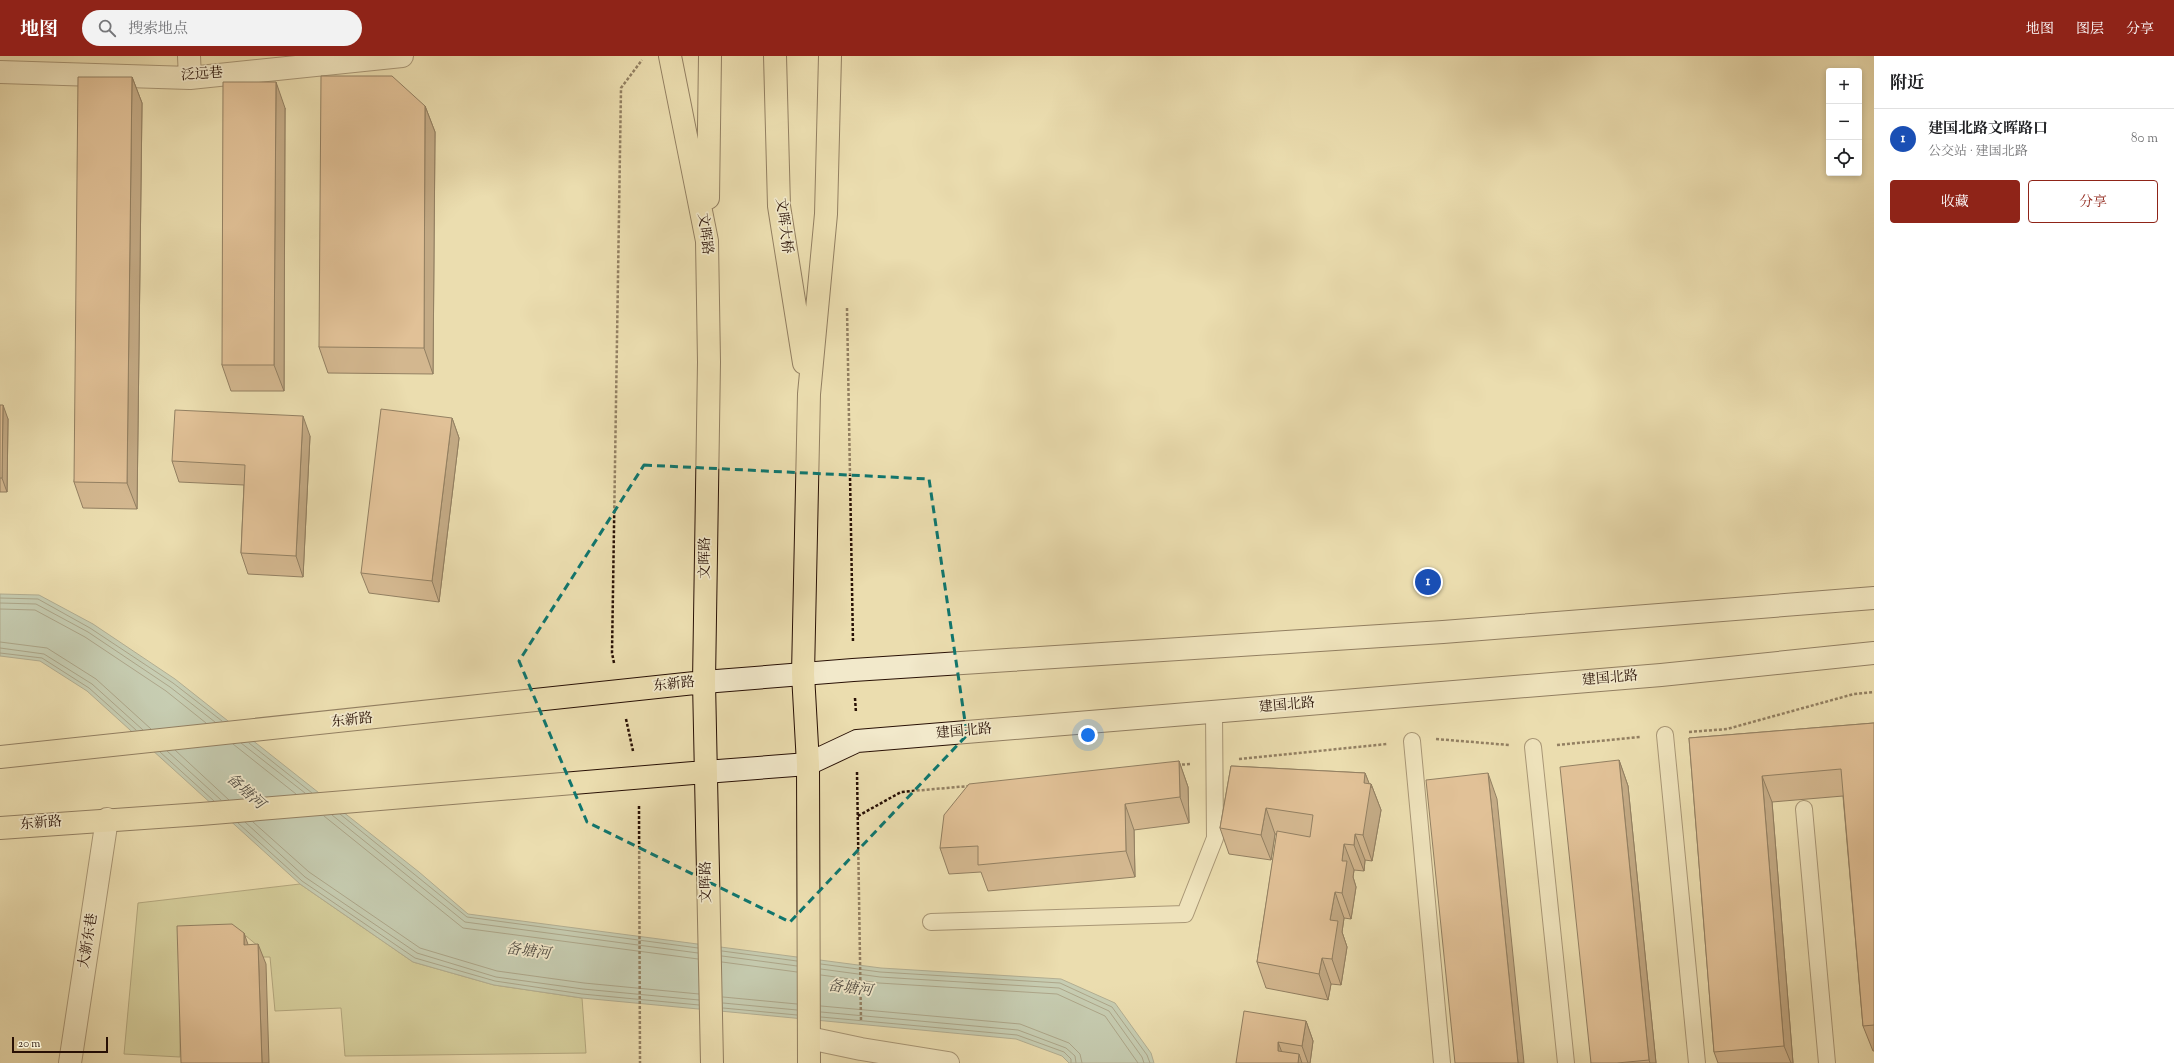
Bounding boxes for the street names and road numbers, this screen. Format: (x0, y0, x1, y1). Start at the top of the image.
street label: 泛远巷 (180, 64, 224, 86)
street label: 文晖大桥 (770, 197, 796, 255)
street label: 文晖路 (692, 212, 716, 256)
street label: 文晖路 (696, 537, 716, 579)
street label: 建国北路 (1581, 667, 1639, 691)
street label: 东新路 (652, 673, 696, 697)
street label: 建国北路 (1258, 694, 1316, 718)
street label: 东新路 (330, 709, 374, 733)
street label: 建国北路 (935, 720, 993, 744)
street label: 东新路 (19, 812, 63, 836)
street label: 文晖路 (697, 861, 717, 903)
street label: 大新东巷 (75, 912, 103, 970)

